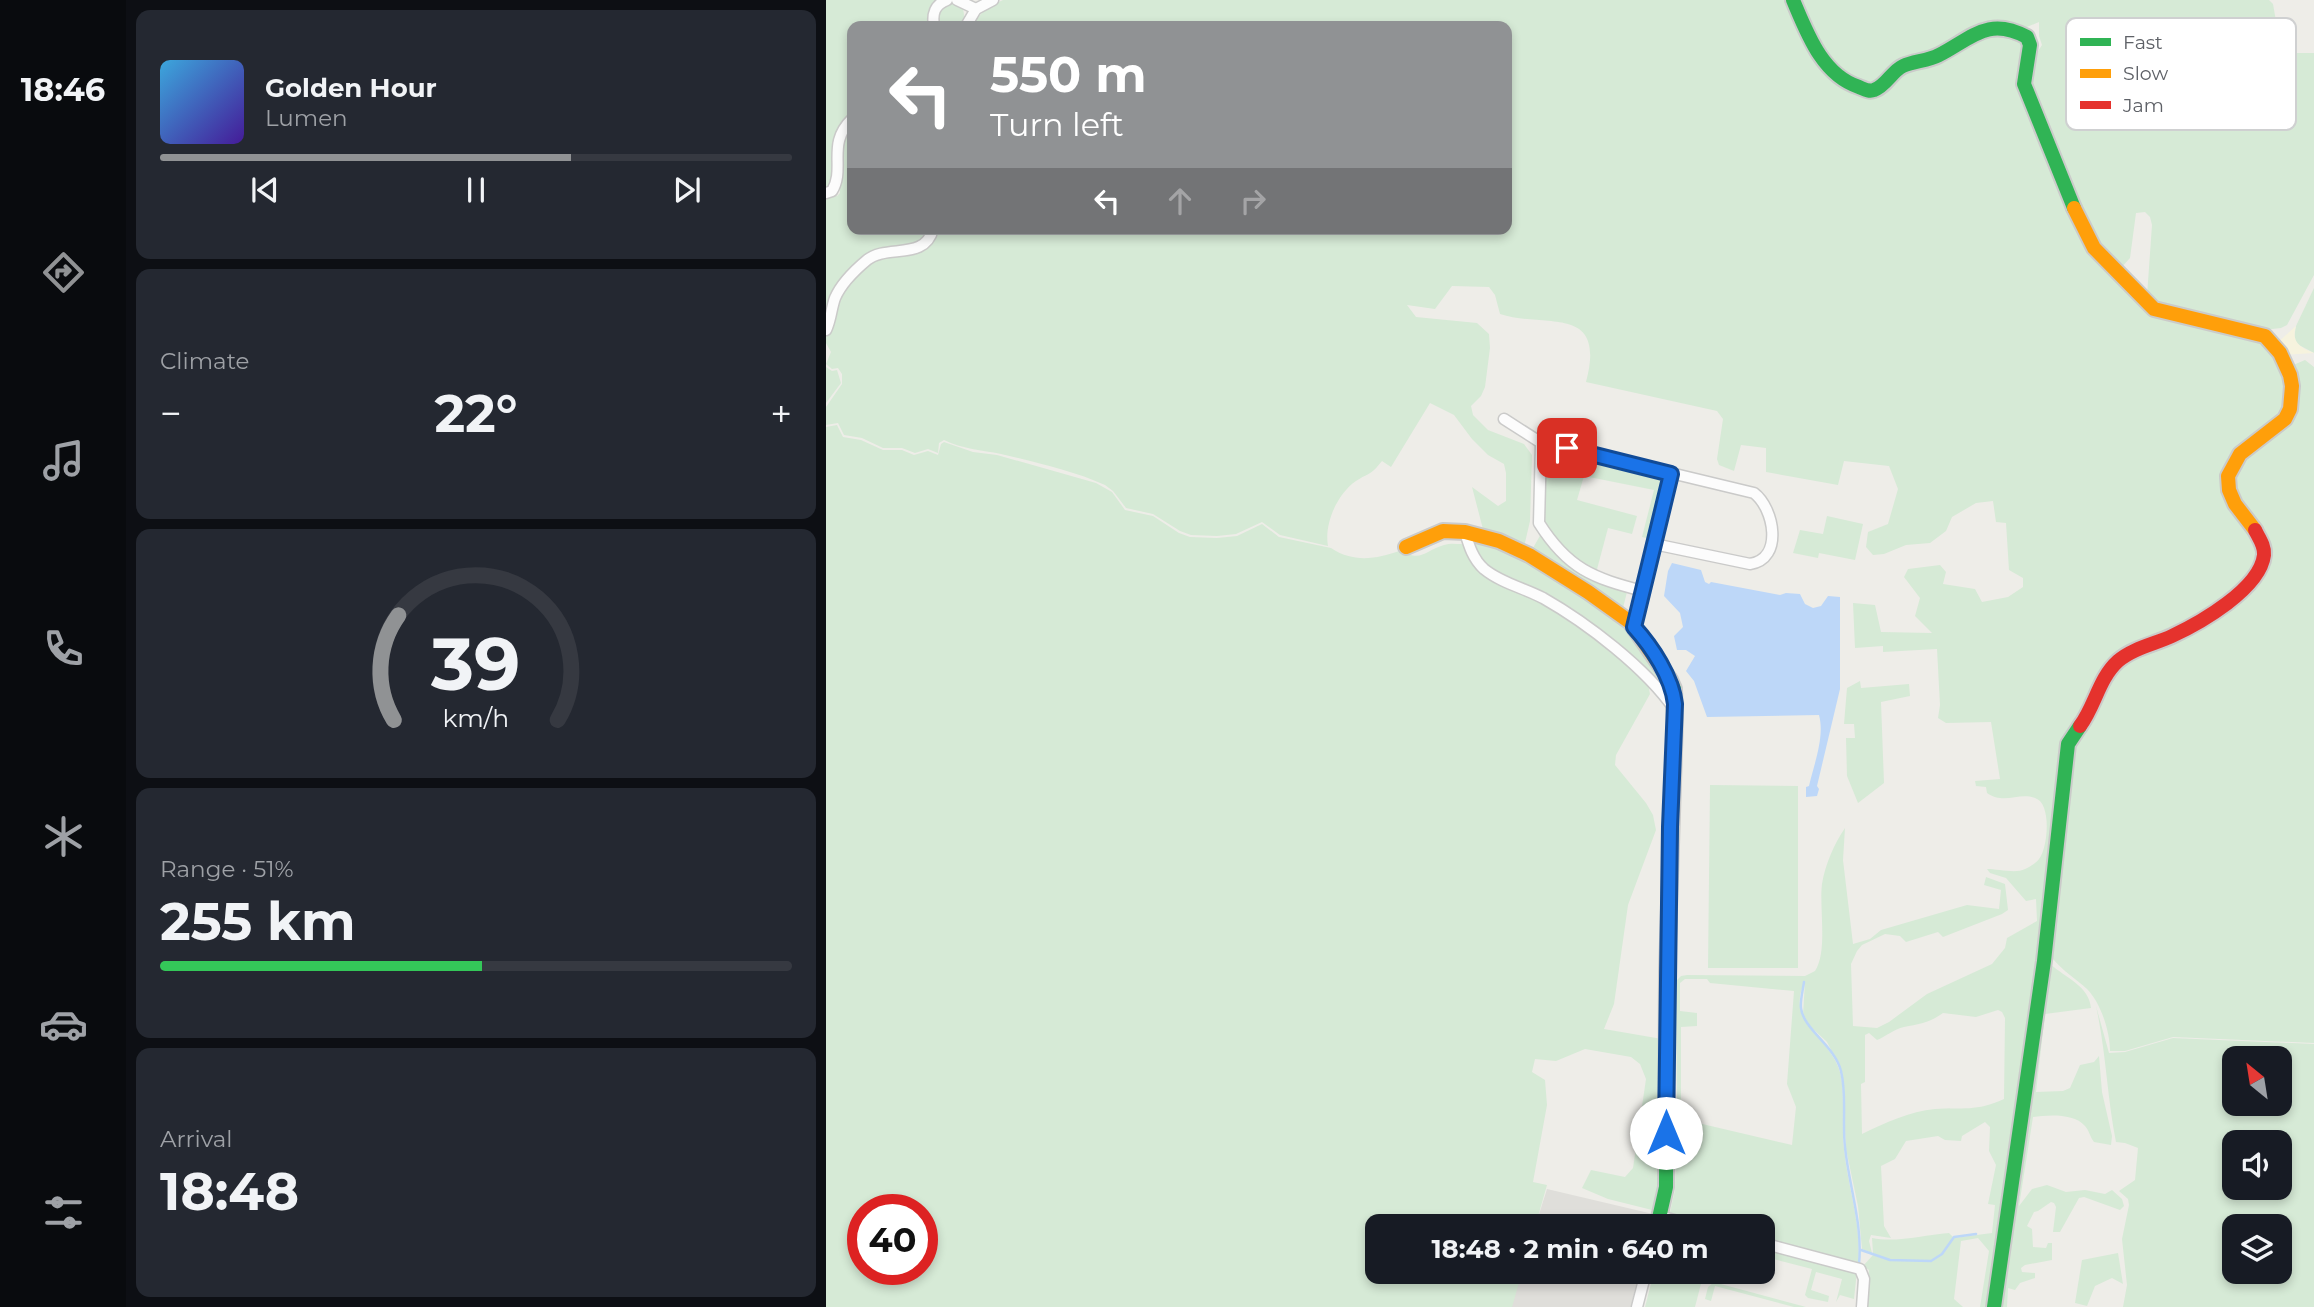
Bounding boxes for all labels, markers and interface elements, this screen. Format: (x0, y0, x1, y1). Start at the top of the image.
legend (2066, 18, 2296, 130)
text: Fast (2123, 31, 2163, 54)
text: 550 m (990, 45, 1147, 104)
icon: left (875, 49, 966, 140)
text: Slow (2123, 62, 2168, 85)
text: 18:46 (21, 70, 105, 109)
text: Golden Hour (265, 72, 437, 104)
text: Jam (2122, 94, 2164, 117)
text: Lumen (265, 104, 348, 132)
text: Turn left (990, 105, 1124, 144)
icon: previous (246, 171, 284, 209)
icon: pause (457, 171, 495, 209)
icon: next (668, 171, 706, 209)
icon: left (1088, 182, 1126, 220)
icon: ahead (1161, 182, 1199, 220)
icon: right (1234, 182, 1272, 220)
icon: directions (39, 248, 88, 297)
text: Climate (160, 347, 249, 375)
text: 22° (434, 382, 518, 445)
text: − (160, 390, 182, 437)
text: + (770, 390, 792, 437)
pin (1537, 418, 1597, 478)
icon: arrive (1548, 429, 1586, 467)
icon: music (39, 436, 88, 485)
text: 39 (430, 620, 521, 708)
icon: phone (39, 624, 88, 673)
text: km/h (443, 702, 509, 732)
icon: climate (39, 812, 88, 861)
text: Range · 51% (160, 855, 294, 883)
text: 255 km (160, 890, 355, 953)
icon: car (39, 1000, 88, 1049)
north arrow (2222, 1046, 2292, 1116)
map controls (2222, 1046, 2292, 1284)
position arrow (1629, 1096, 1703, 1170)
text: Arrival (160, 1125, 233, 1153)
button: sound (2222, 1130, 2292, 1200)
text: 18:48 (160, 1160, 299, 1223)
icon: filters (39, 1188, 88, 1237)
speed limit sign: 40 (847, 1194, 938, 1285)
button: layers (2222, 1214, 2292, 1284)
text: 18:48 · 2 min · 640 m (1431, 1233, 1709, 1265)

